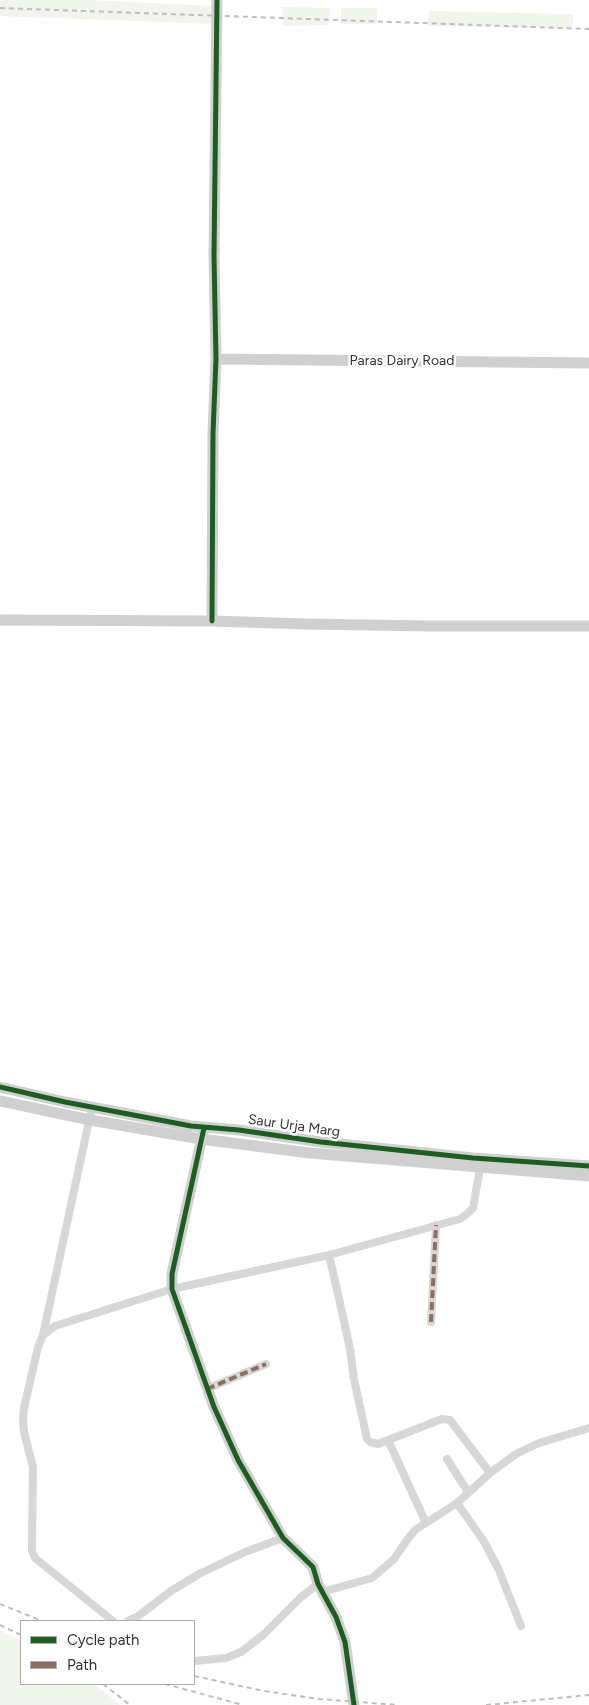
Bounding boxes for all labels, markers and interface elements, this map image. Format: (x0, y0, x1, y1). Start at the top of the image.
street label: Paras Dairy Road (350, 353, 454, 369)
street label: Saur Urja Marg (247, 1111, 341, 1141)
legend (20, 1620, 195, 1685)
text: Cycle path (67, 1631, 139, 1649)
text: Path (67, 1656, 97, 1674)

